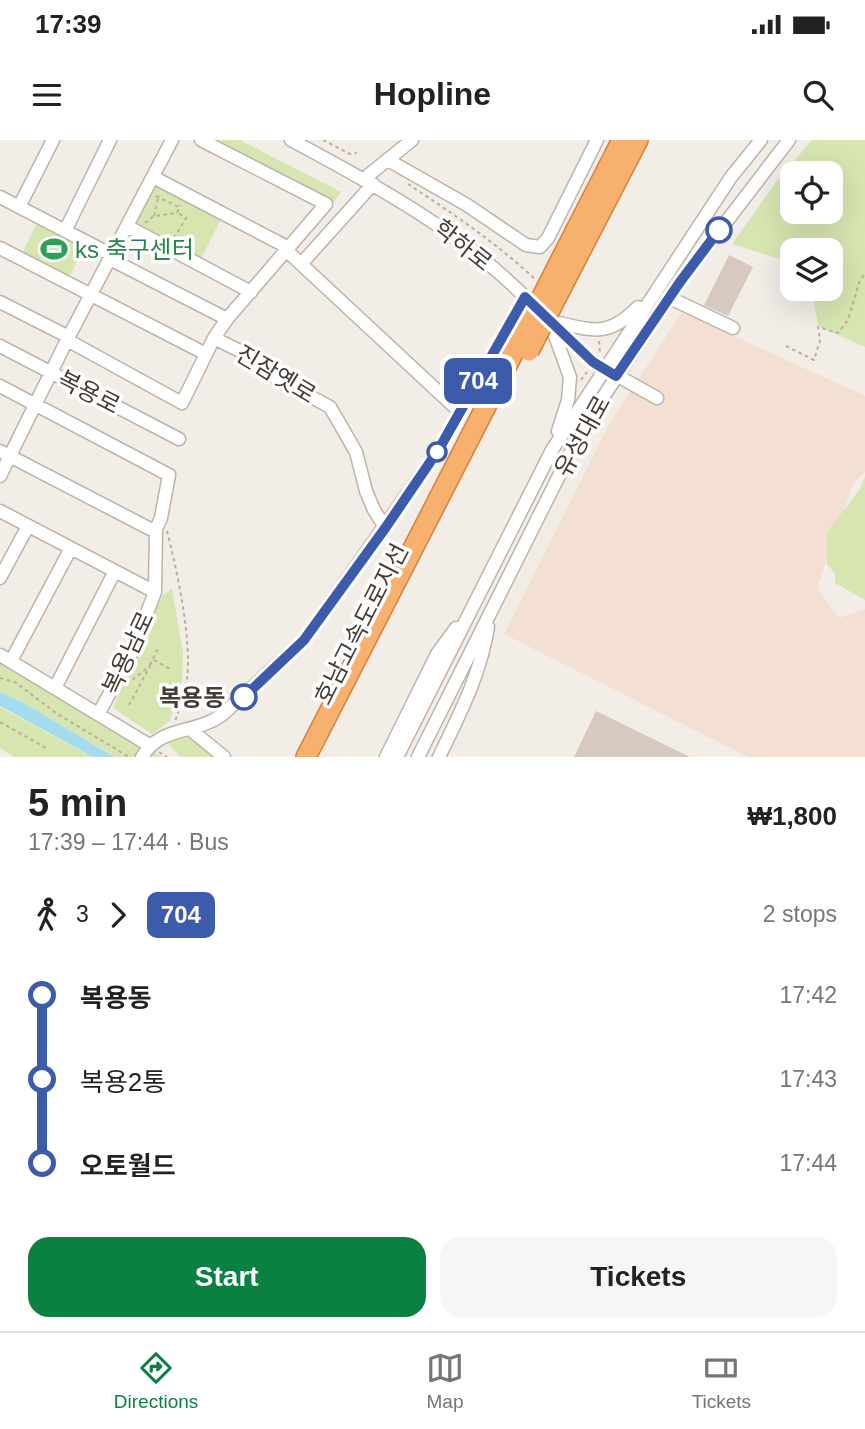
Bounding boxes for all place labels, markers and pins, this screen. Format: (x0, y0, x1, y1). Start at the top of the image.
unlabelled marker (706, 217, 732, 243)
sports icon: ks 축구센터 (39, 234, 69, 264)
place label: ks 축구센터 (75, 236, 194, 263)
unlabelled marker (427, 442, 447, 462)
place label: 복용동 (159, 684, 225, 711)
marker: 복용동 (231, 684, 257, 710)

